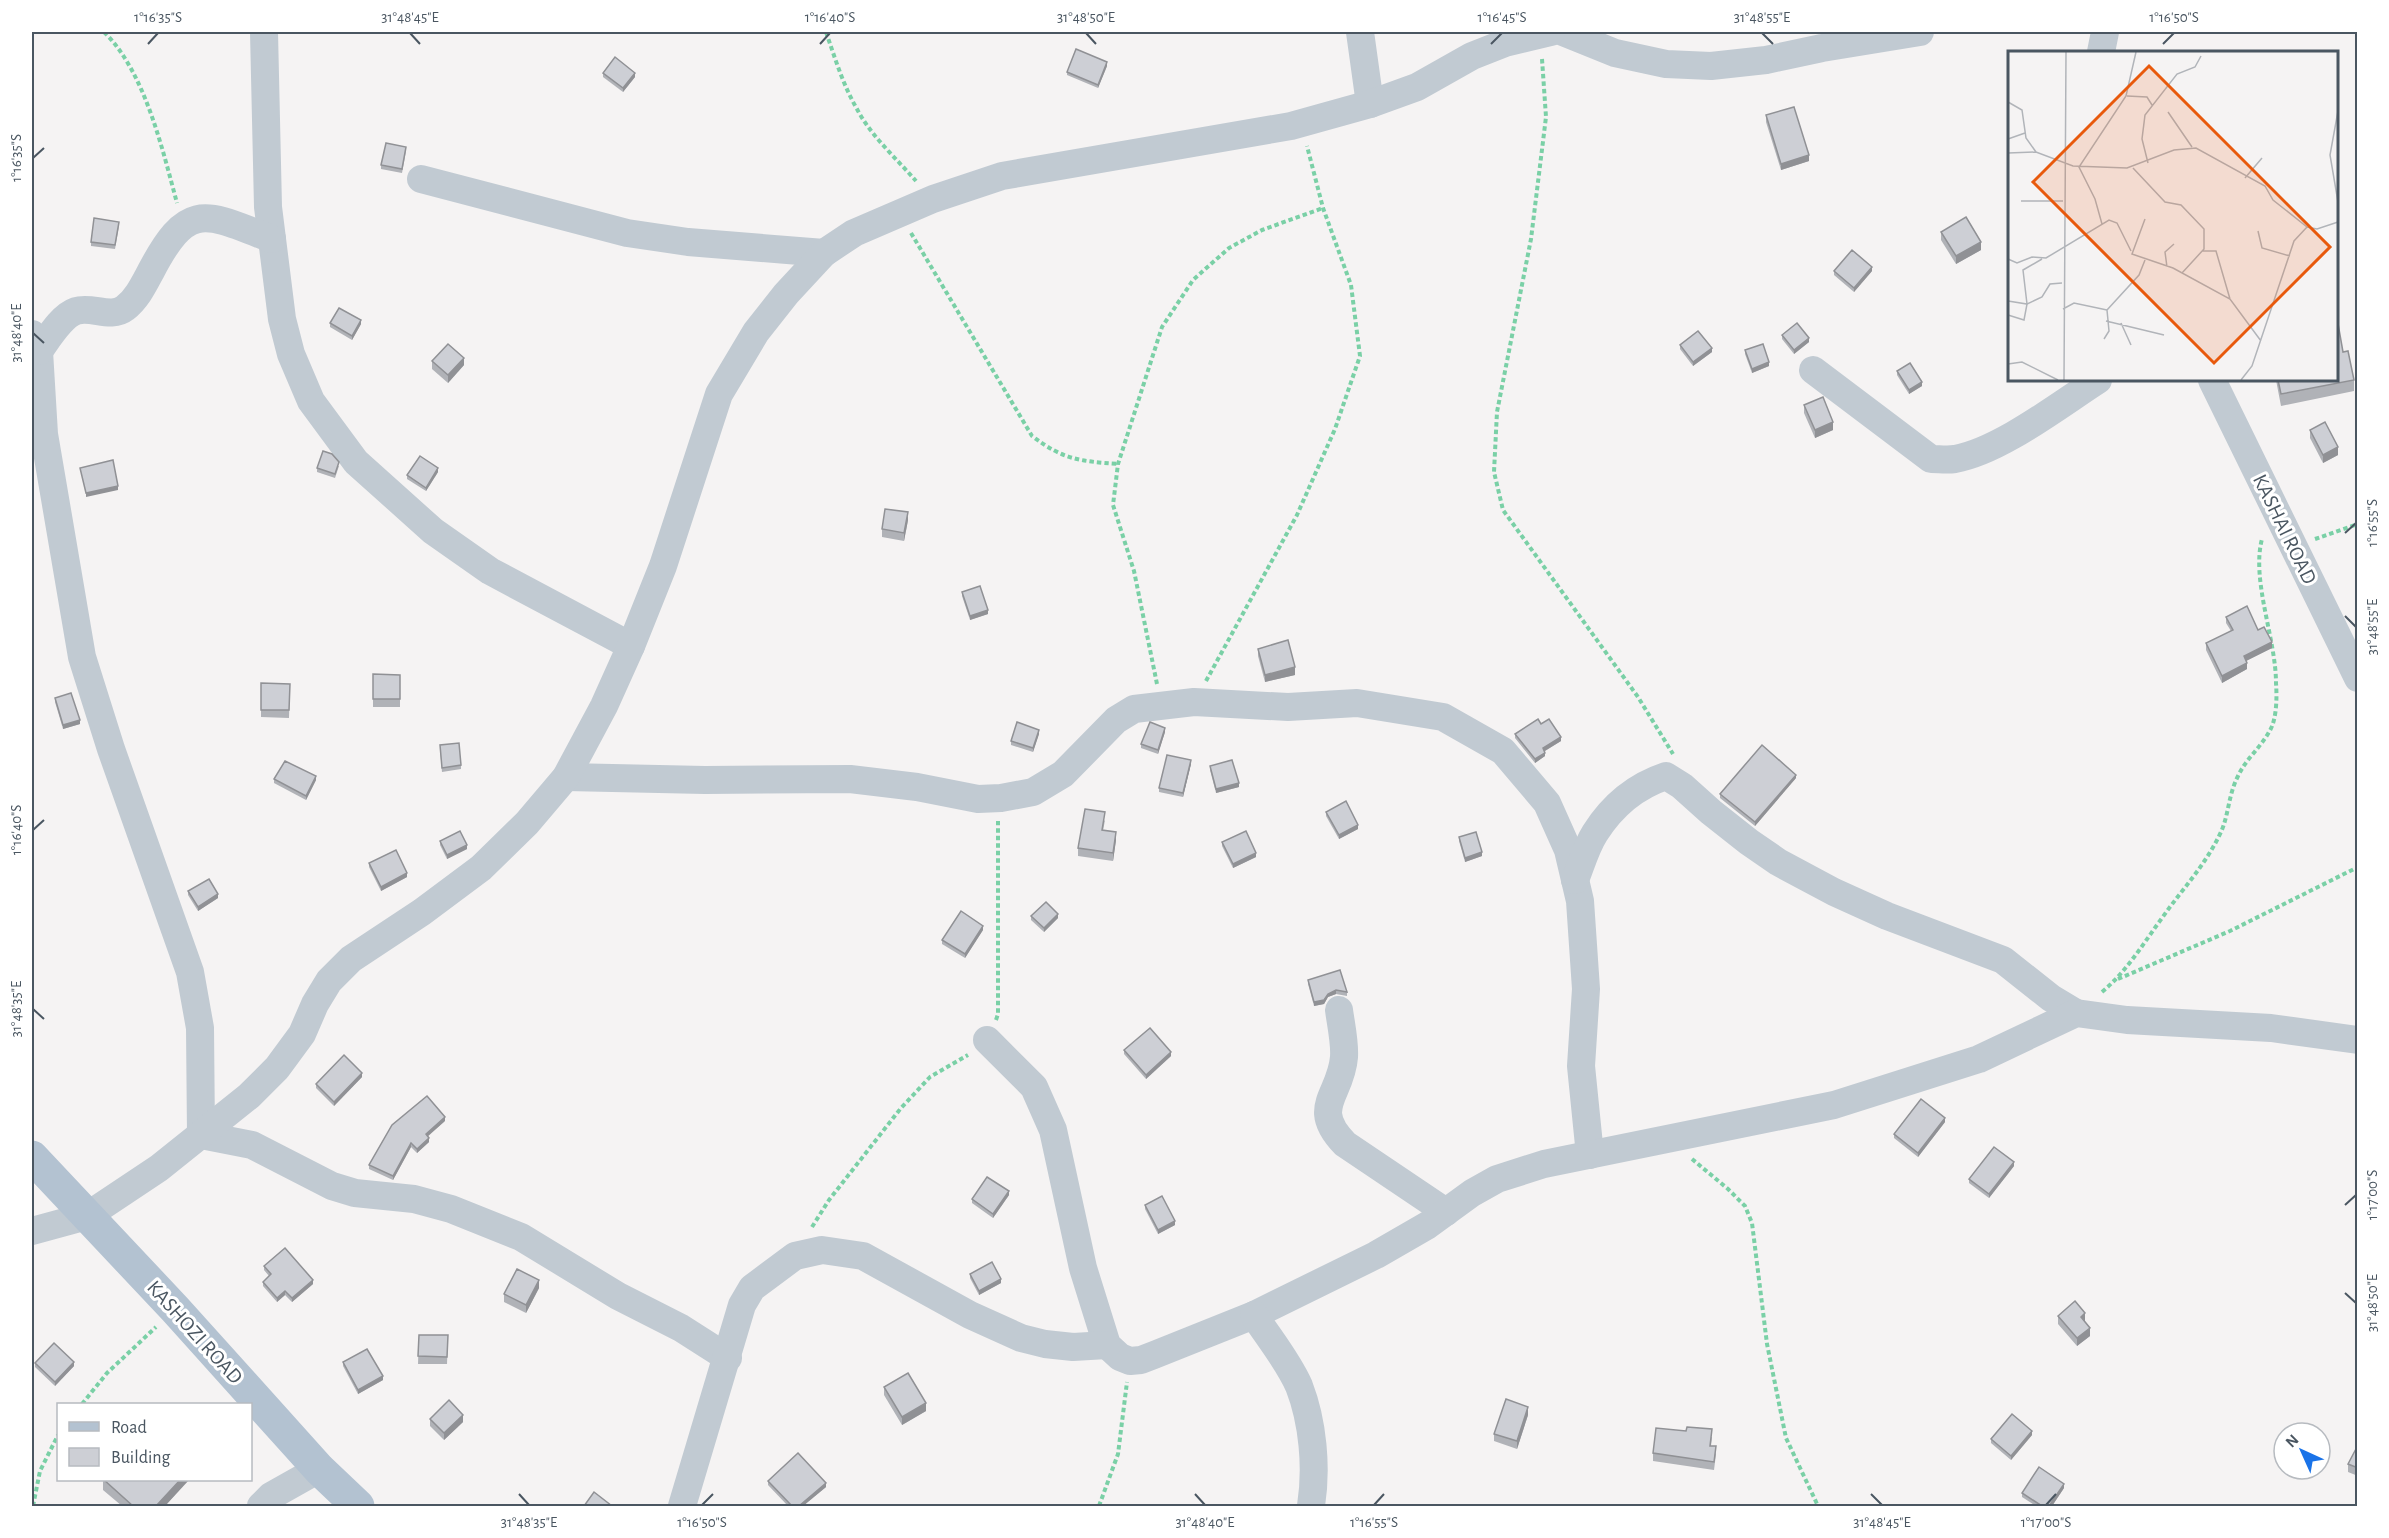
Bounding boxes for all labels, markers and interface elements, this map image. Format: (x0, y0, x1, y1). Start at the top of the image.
text: 1°16'35"S (134, 10, 182, 25)
text: 31°48'45"E (381, 10, 439, 25)
text: 1°16'40"S (805, 10, 855, 25)
text: 31°48'50"E (1057, 10, 1115, 25)
text: 1°16'45"S (1477, 10, 1527, 25)
text: 31°48'55"E (1734, 10, 1790, 25)
text: 1°16'50"S (2149, 10, 2199, 25)
inset map (2008, 51, 2338, 381)
text: 1°16'35"S (9, 134, 24, 182)
text: 31°48'40"E (9, 303, 24, 363)
street label: KASHAI ROAD (2249, 471, 2320, 587)
text: 1°16'55"S (2365, 499, 2380, 547)
text: 31°48'55"E (2365, 599, 2380, 655)
text: 1°16'40"S (9, 805, 24, 855)
text: 31°48'35"E (9, 981, 24, 1037)
text: 1°17'00"S (2365, 1170, 2380, 1220)
text: 31°48'50"E (2365, 1274, 2380, 1332)
street label: KASHOZI ROAD (143, 1277, 246, 1388)
legend (57, 1403, 252, 1481)
text: Road (111, 1419, 147, 1437)
north arrow (2272, 1421, 2332, 1481)
text: N (2283, 1432, 2302, 1451)
text: Building (111, 1449, 171, 1467)
text: 31°48'35"E (501, 1515, 557, 1530)
text: 1°16'50"S (677, 1515, 727, 1530)
text: 31°48'40"E (1175, 1515, 1235, 1530)
text: 1°16'55"S (1350, 1515, 1398, 1530)
text: 31°48'45"E (1853, 1515, 1911, 1530)
text: 1°17'00"S (2021, 1515, 2071, 1530)

